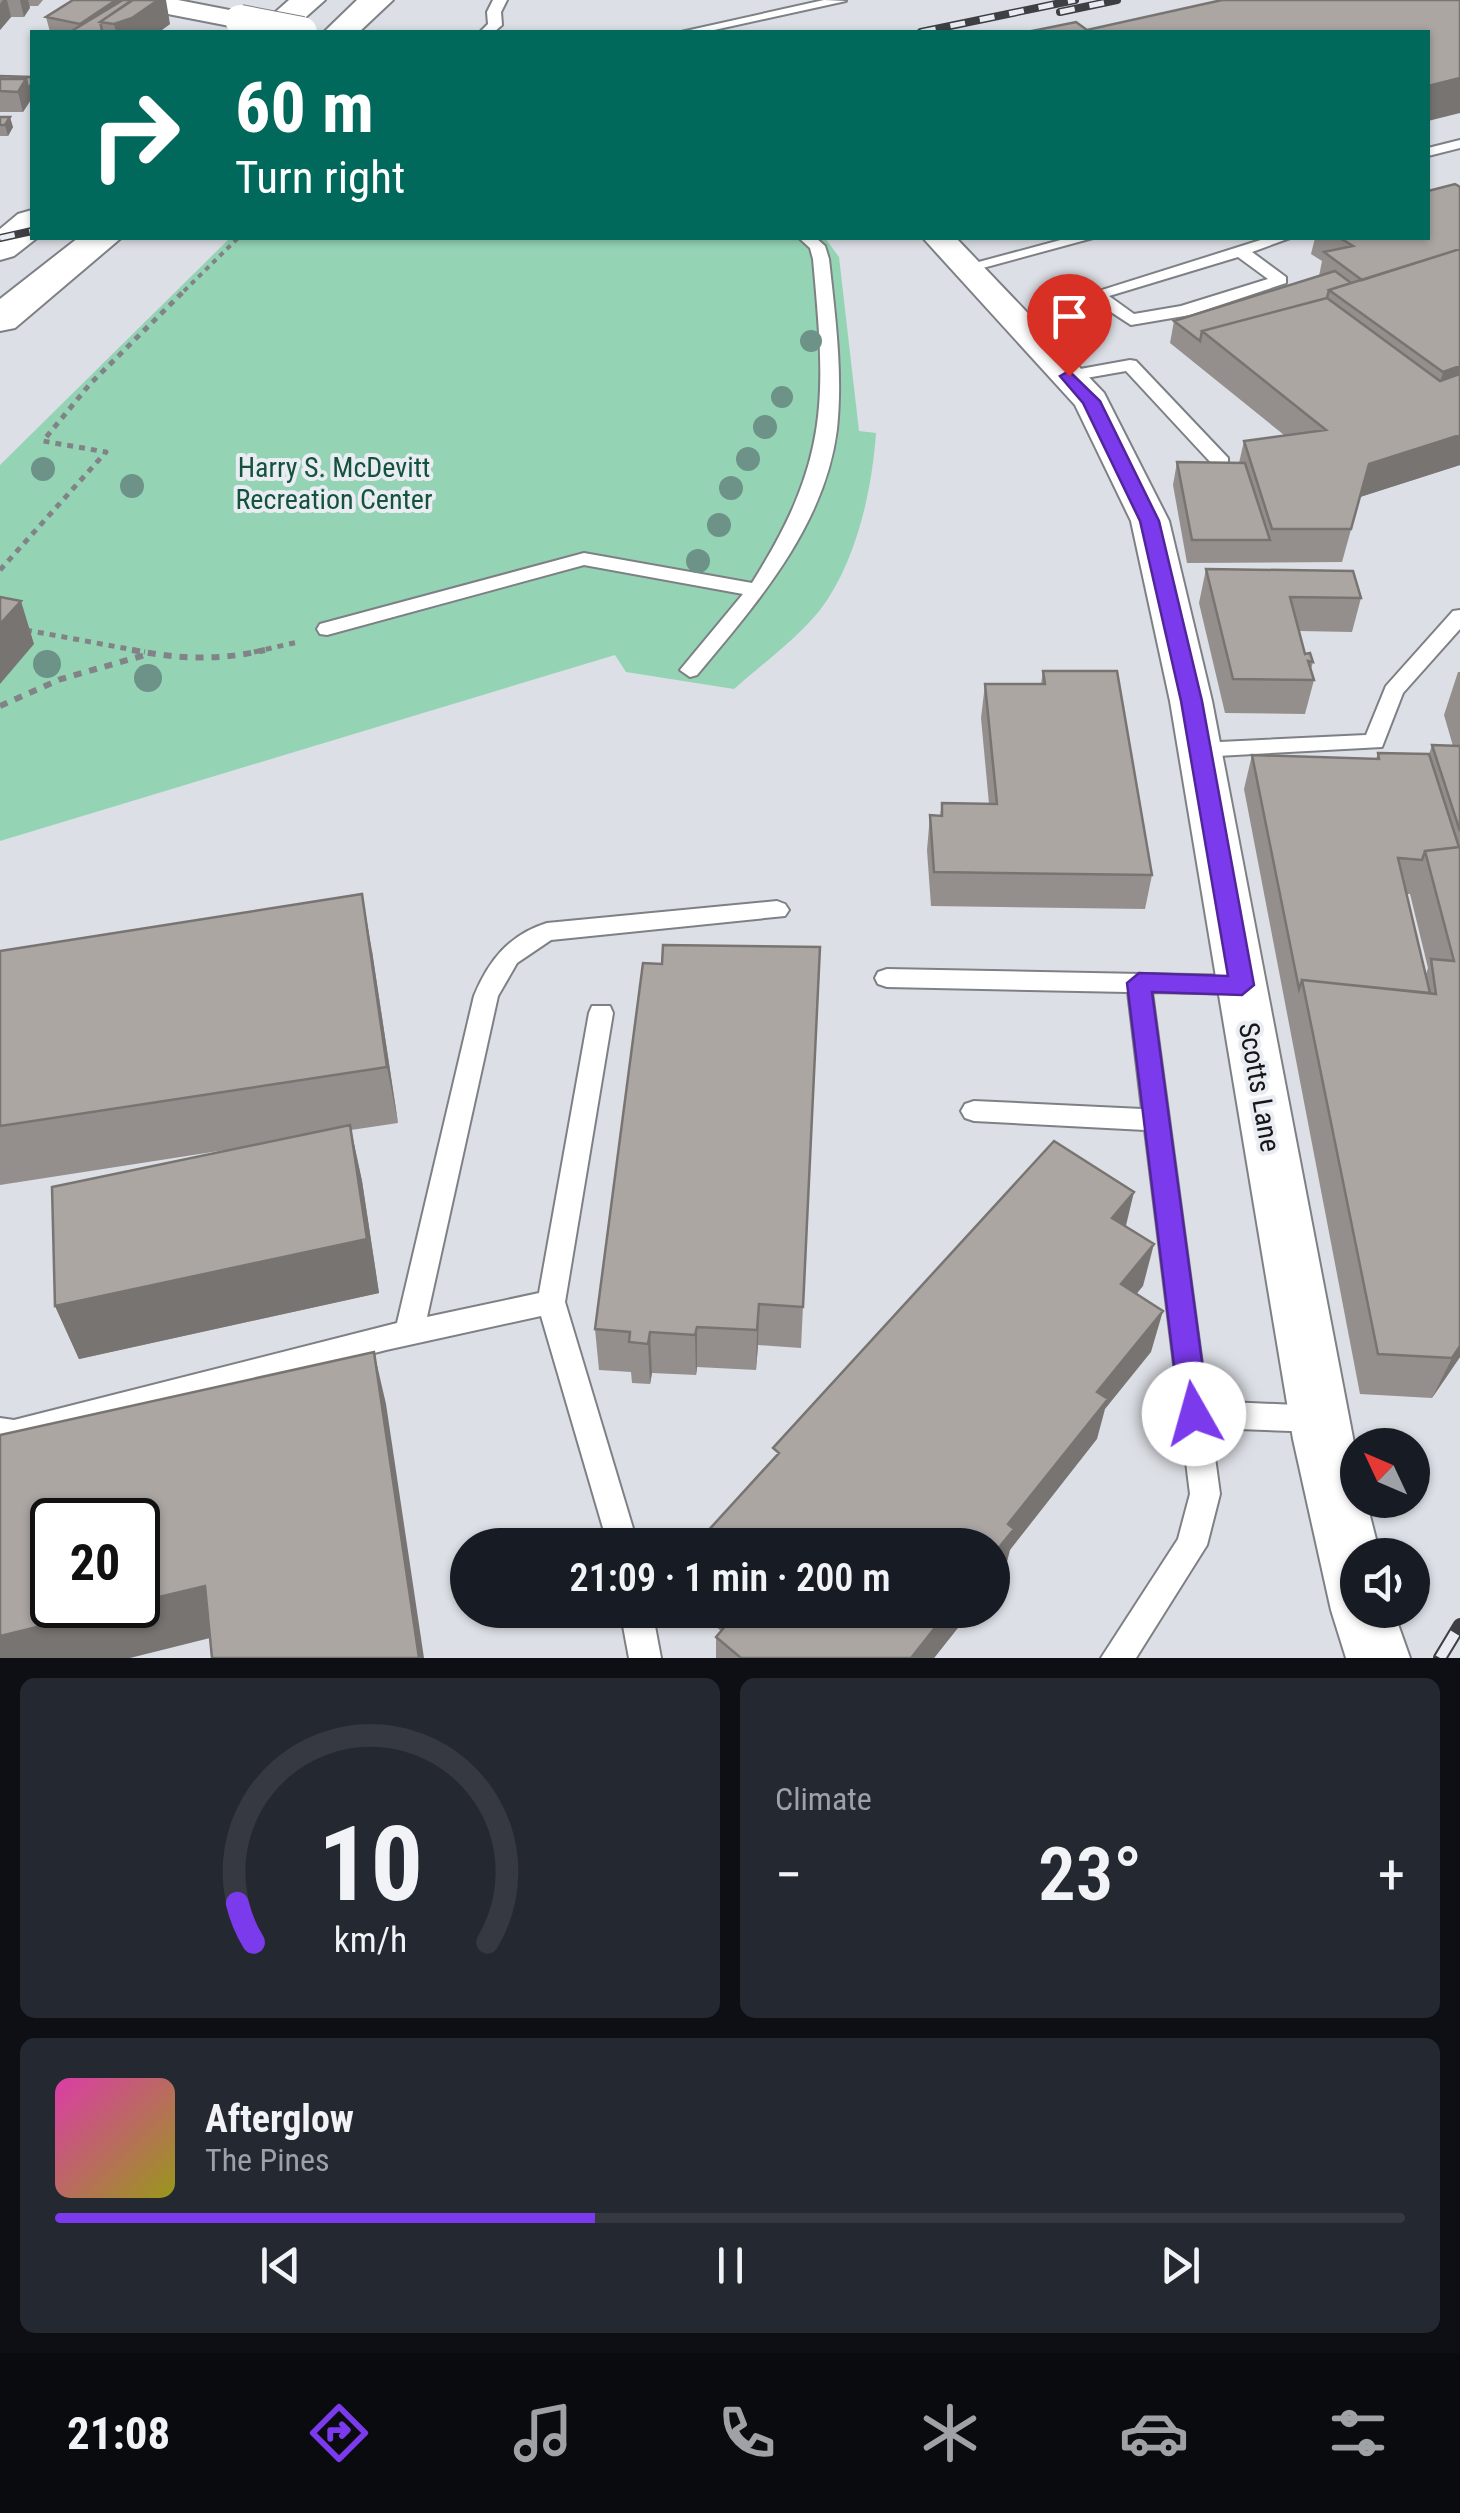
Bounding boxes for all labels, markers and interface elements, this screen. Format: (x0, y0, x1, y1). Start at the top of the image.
text: 60 m (235, 67, 374, 149)
icon: right (70, 70, 200, 200)
text: Turn right (235, 151, 405, 204)
pin (1027, 274, 1112, 377)
icon: arrive (1042, 289, 1097, 344)
park label: Harry S. McDevitt Recreation Center (236, 451, 432, 516)
street label: Scotts Lane (1232, 1020, 1287, 1154)
position arrow (1142, 1362, 1246, 1466)
north arrow (1340, 1428, 1430, 1518)
map controls (1340, 1428, 1430, 1628)
speed limit sign: 20 (30, 1498, 160, 1628)
button: sound (1340, 1538, 1430, 1628)
text: 21:09 · 1 min · 200 m (570, 1556, 890, 1600)
text: Climate (775, 1780, 872, 1818)
text: 10 (317, 1804, 423, 1925)
text: 23° (1038, 1830, 1142, 1918)
text: − (775, 1843, 803, 1907)
text: + (1378, 1843, 1405, 1907)
text: km/h (333, 1919, 407, 1961)
text: Afterglow (205, 2097, 354, 2141)
text: The Pines (205, 2141, 330, 2179)
icon: previous (253, 2238, 308, 2293)
icon: pause (703, 2238, 758, 2293)
icon: next (1153, 2238, 1208, 2293)
icon: directions (304, 2398, 374, 2468)
icon: music (508, 2398, 578, 2468)
icon: phone (712, 2398, 782, 2468)
icon: climate (915, 2398, 985, 2468)
icon: car (1119, 2398, 1189, 2468)
icon: filters (1323, 2398, 1393, 2468)
text: 21:08 (67, 2407, 170, 2460)

